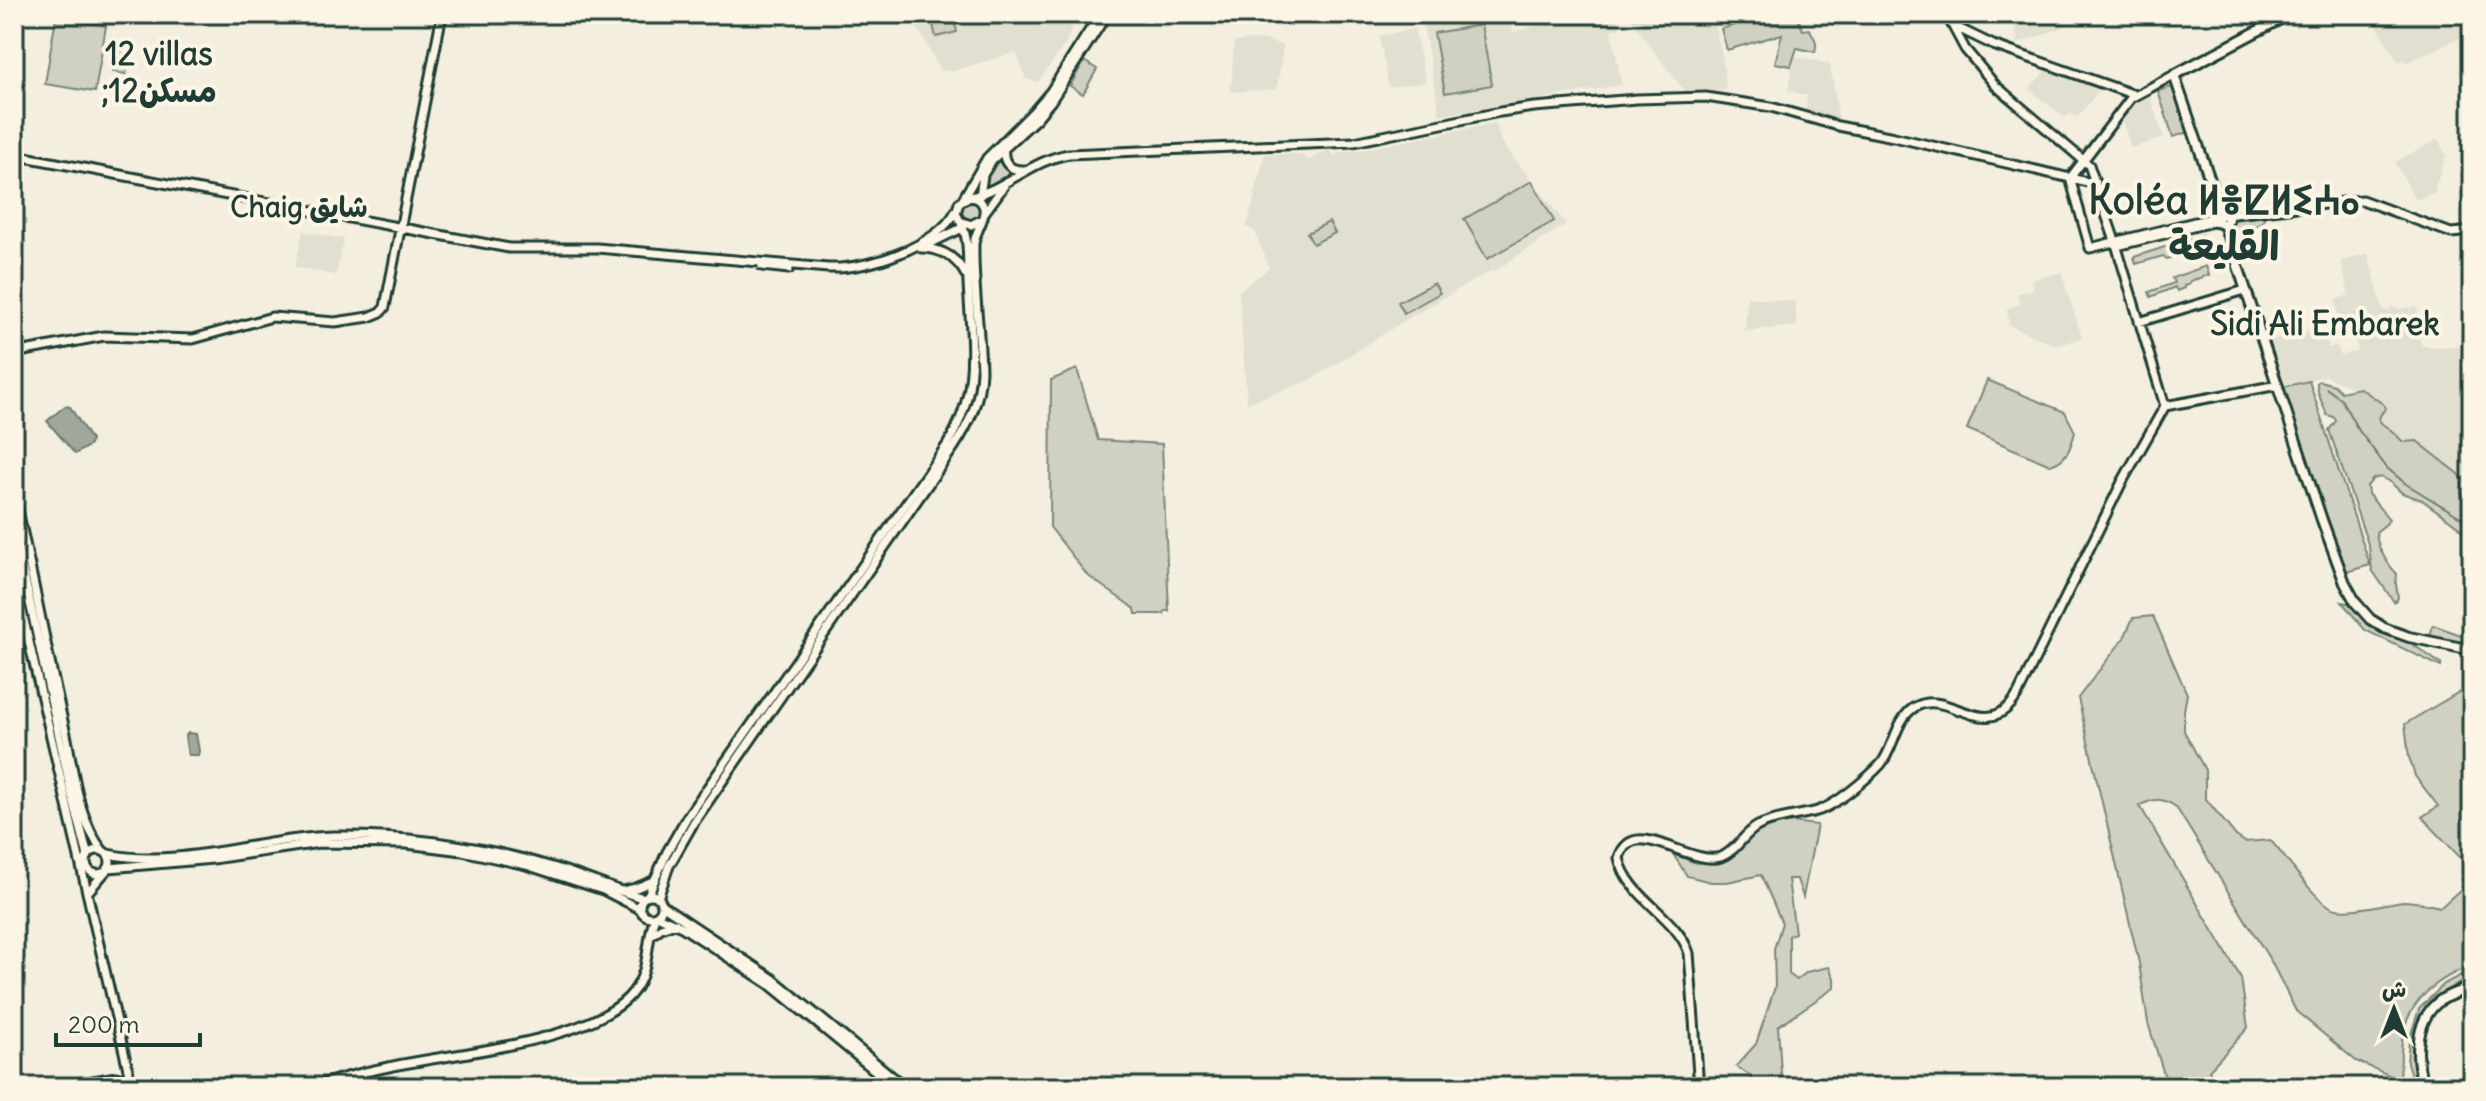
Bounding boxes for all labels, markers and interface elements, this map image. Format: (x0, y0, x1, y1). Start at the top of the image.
district label: 12 villas ;12مسكن (101, 33, 217, 111)
district label: Koléa ⵍⴻⵇⵍⵉⵄⴰ القليعة (2088, 175, 2360, 271)
district label: Chaig شايق (230, 189, 368, 225)
district label: Sidi Ali Embarek (2210, 303, 2440, 344)
north arrow (2354, 969, 2434, 1049)
text: ش (2382, 975, 2406, 1003)
scale bar (56, 997, 200, 1047)
text: 200 m (68, 1009, 140, 1039)

